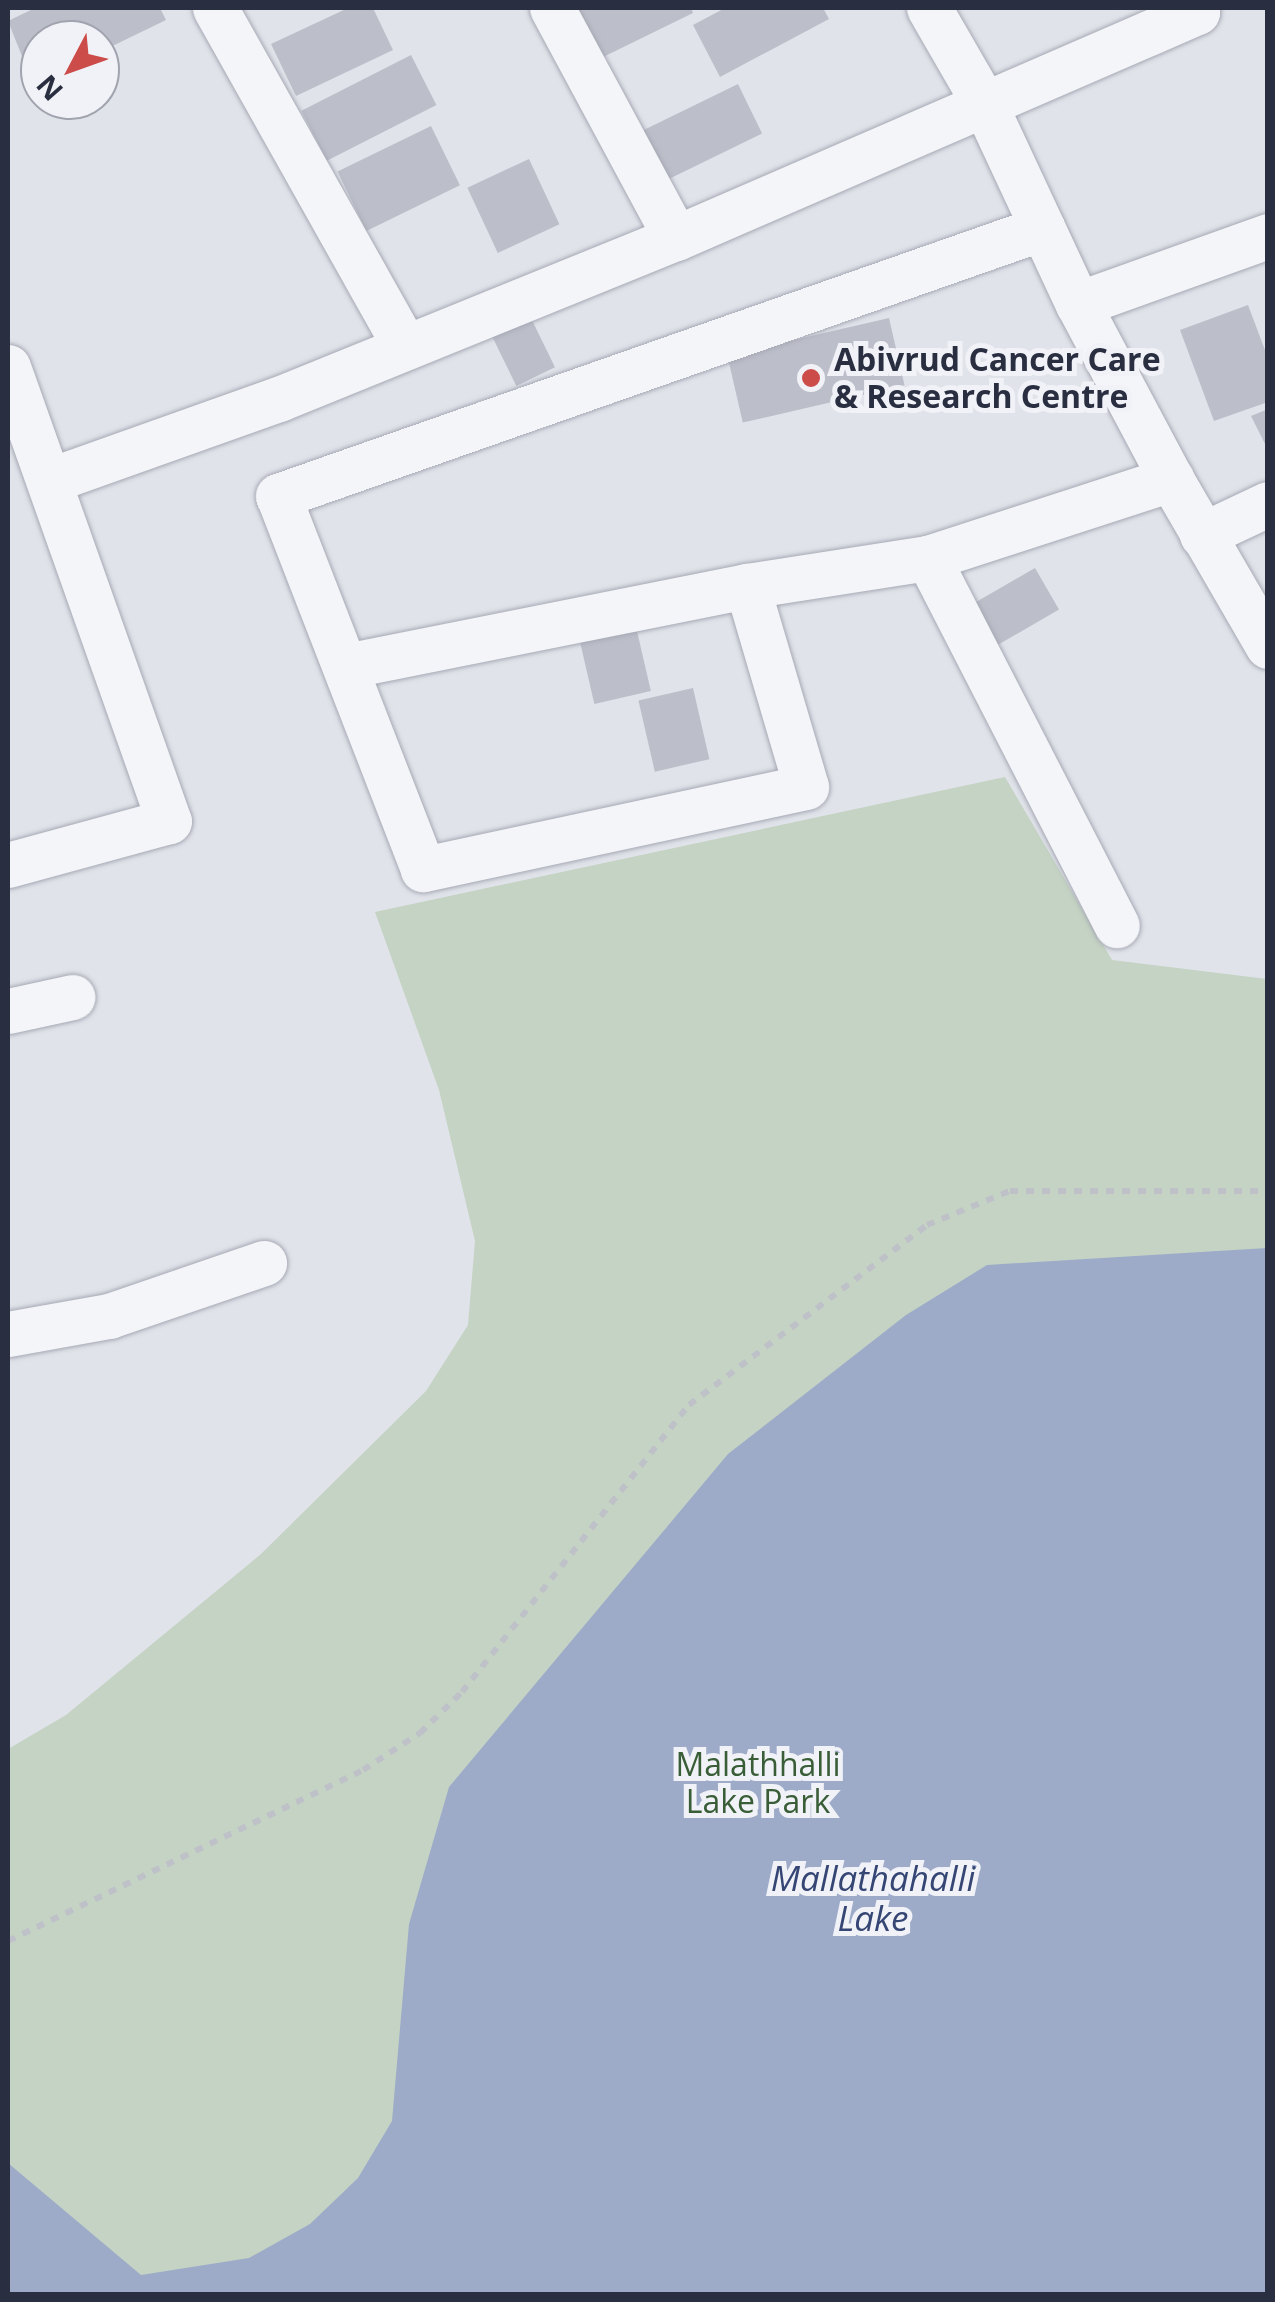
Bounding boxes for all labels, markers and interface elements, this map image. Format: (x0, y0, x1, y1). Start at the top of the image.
north arrow (20, 20, 120, 120)
text: N (27, 67, 71, 109)
place label: Abivrud Cancer Care & Research Centre (834, 341, 1161, 416)
marker: Abivrud Cancer Care & Research Centre (798, 365, 824, 391)
park label: Malathhalli Lake Park (675, 1746, 841, 1821)
water label: Mallathahalli Lake (771, 1857, 975, 1939)

